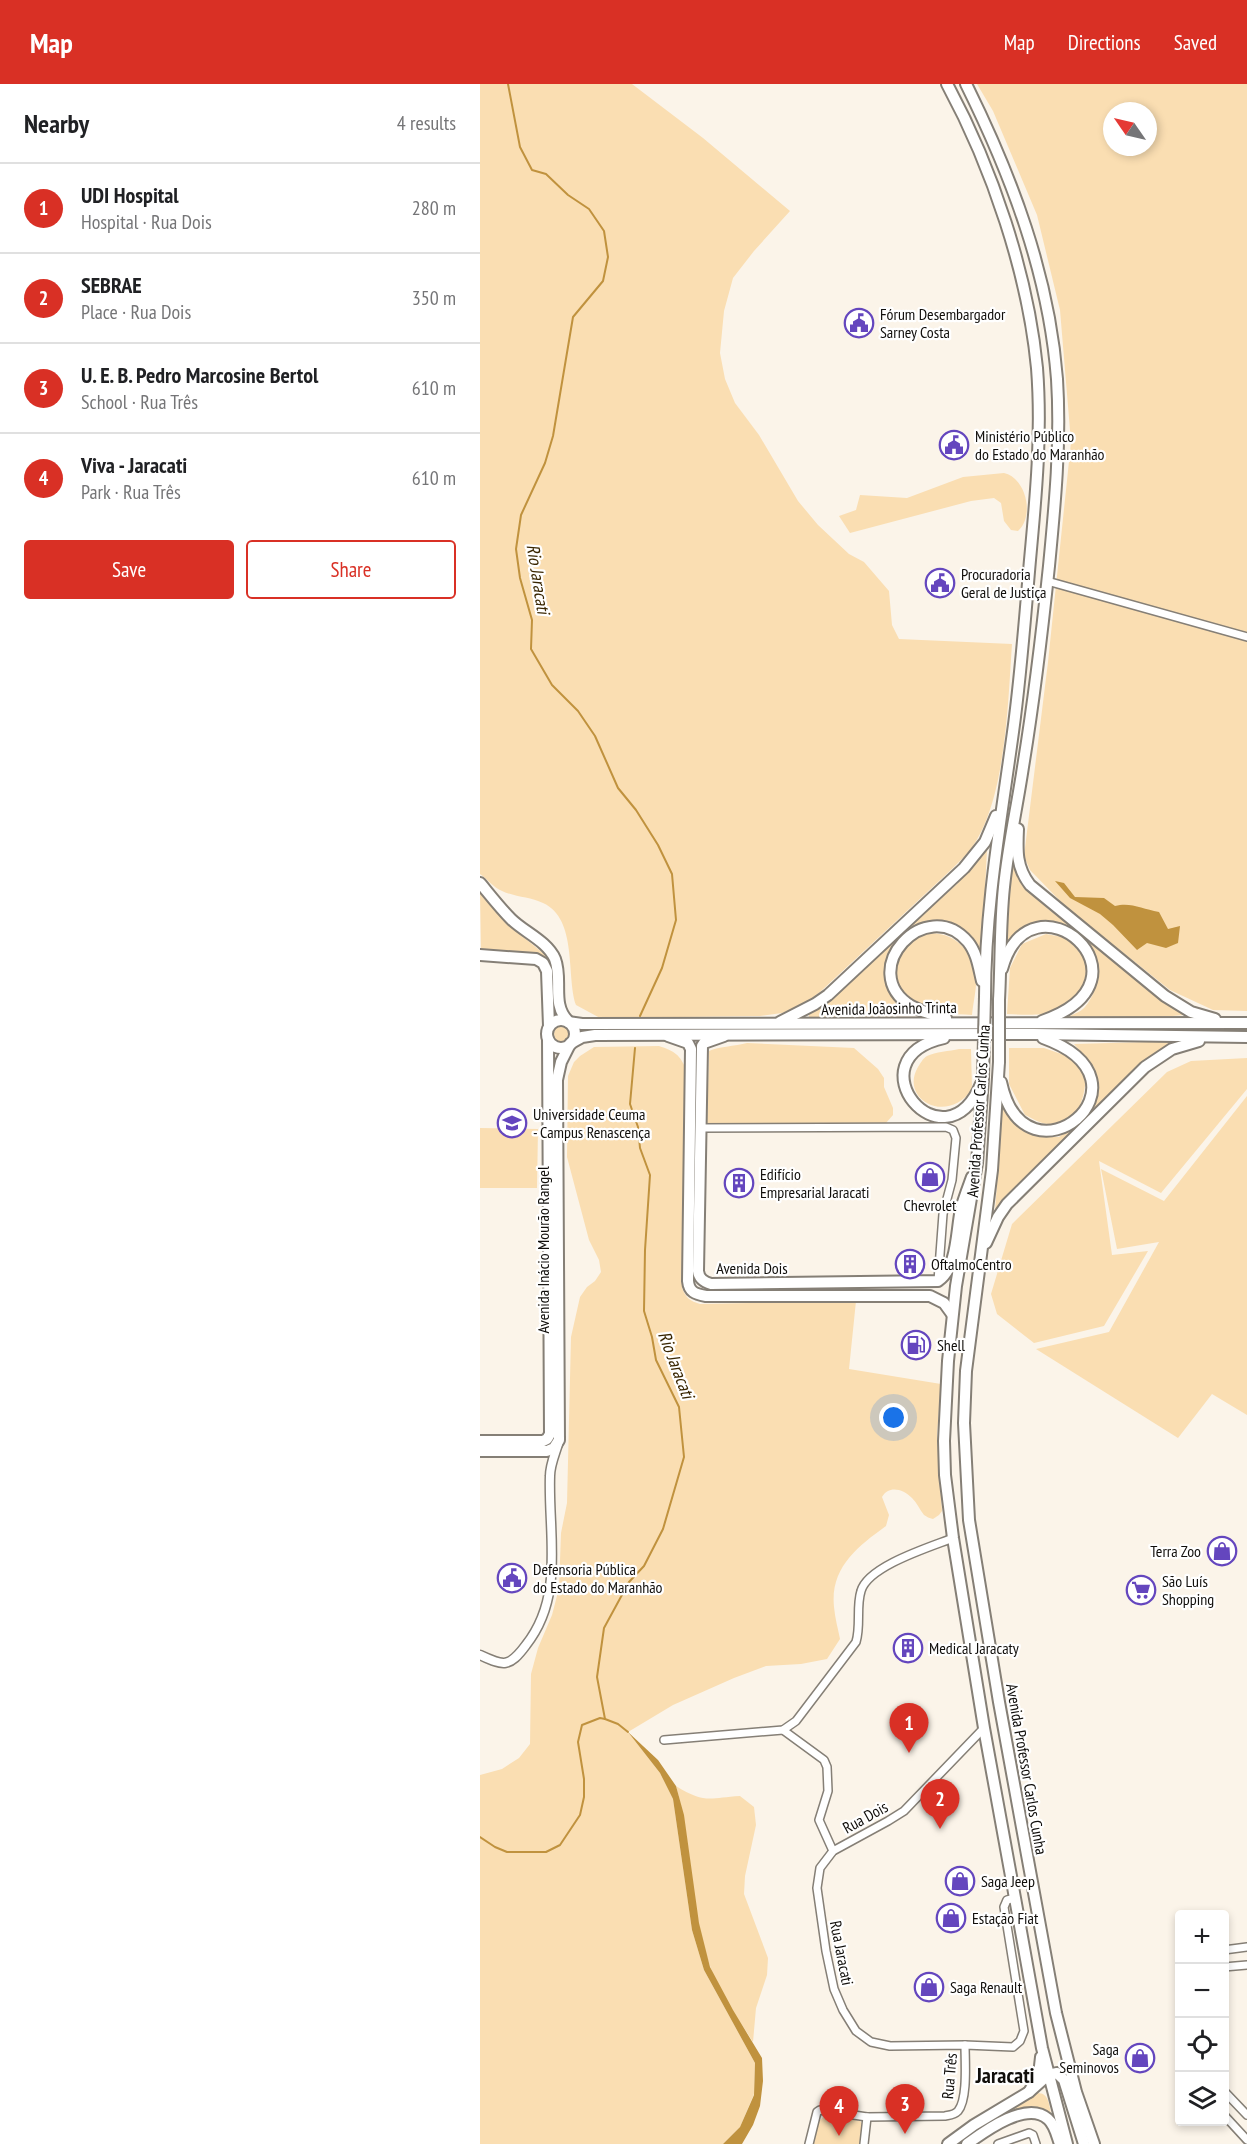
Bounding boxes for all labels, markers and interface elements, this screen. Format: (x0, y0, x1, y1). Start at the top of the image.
text: Map (30, 24, 73, 61)
text: Map (1004, 29, 1035, 56)
text: Directions (1068, 29, 1141, 56)
text: Saved (1174, 29, 1217, 56)
north arrow (1103, 102, 1157, 156)
text: Nearby (24, 107, 89, 140)
text: 4 results (397, 110, 456, 136)
text: UDI Hospital (81, 181, 179, 209)
text: 1 (39, 195, 48, 221)
text: 280 m (412, 195, 456, 221)
text: Hospital · Rua Dois (81, 209, 212, 235)
text: SEBRAE (81, 271, 142, 299)
text: 2 (39, 285, 48, 311)
text: 350 m (412, 285, 456, 311)
text: Place · Rua Dois (81, 299, 191, 325)
place label: Fórum Desembargador Sarney Costa (880, 304, 1006, 342)
public building icon: Fórum Desembargador Sarney Costa (843, 307, 875, 339)
text: U. E. B. Pedro Marcosine Bertol (81, 361, 318, 389)
text: 3 (39, 375, 48, 401)
text: 610 m (412, 375, 456, 401)
text: School · Rua Três (81, 389, 198, 415)
place label: Ministério Público do Estado do Maranhão (975, 426, 1105, 464)
public building icon: Ministério Público do Estado do Maranhão (938, 429, 970, 461)
text: Viva - Jaracati (81, 451, 187, 479)
text: 4 (39, 465, 48, 491)
text: 610 m (412, 465, 456, 491)
text: Park · Rua Três (81, 479, 181, 505)
button: Save (24, 540, 234, 599)
button: Share (246, 540, 456, 599)
water label: Rio Jaracati (522, 542, 556, 617)
place label: Procuradoria Geral de Justiça (961, 564, 1047, 602)
public building icon: Procuradoria Geral de Justiça (924, 567, 956, 599)
street label: Avenida Joãosinho Trinta (821, 997, 957, 1019)
street label: Avenida Professor Carlos Cunha (962, 1024, 994, 1198)
place label: Universidade Ceuma - Campus Renascença (533, 1104, 650, 1142)
school or university icon: Universidade Ceuma - Campus Renascença (496, 1107, 528, 1139)
shop icon: Chevrolet (914, 1161, 946, 1193)
place label: Edifício Empresarial Jaracati (760, 1164, 869, 1202)
street label: Avenida Inácio Mourão Rangel (533, 1166, 553, 1334)
building icon: Edifício Empresarial Jaracati (723, 1167, 755, 1199)
place label: Chevrolet (904, 1195, 957, 1215)
building icon: OftalmoCentro (894, 1248, 926, 1280)
place label: OftalmoCentro (931, 1254, 1012, 1274)
street label: Avenida Dois (716, 1258, 788, 1278)
water label: Rio Jaracati (653, 1328, 701, 1404)
fuel station icon: Shell (900, 1329, 932, 1361)
place label: Shell (937, 1335, 965, 1355)
your location (879, 1403, 908, 1432)
shop icon: Terra Zoo (1206, 1535, 1238, 1567)
place label: Terra Zoo (1150, 1541, 1201, 1561)
place label: Defensoria Pública do Estado do Maranhão (533, 1559, 663, 1597)
public building icon: Defensoria Pública do Estado do Maranhão (496, 1562, 528, 1594)
place label: São Luís Shopping (1162, 1571, 1214, 1609)
supermarket icon: São Luís Shopping (1125, 1574, 1157, 1606)
building icon: Medical Jaracaty (892, 1632, 924, 1664)
place label: Medical Jaracaty (929, 1638, 1019, 1658)
street label: Avenida Professor Carlos Cunha (1002, 1682, 1052, 1856)
pin: 1 (890, 1704, 928, 1753)
pin: 2 (920, 1780, 960, 1829)
street label: Rua Dois (839, 1796, 891, 1838)
shop icon: Saga Jeep (944, 1865, 976, 1897)
place label: Saga Jeep (981, 1871, 1035, 1891)
shop icon: Estação Fiat (935, 1902, 967, 1934)
place label: Estação Fiat (972, 1908, 1039, 1928)
map controls (1175, 1910, 1229, 2126)
button: + (1175, 1910, 1229, 1964)
street label: Rua Jaracati (826, 1919, 858, 1987)
button: − (1175, 1964, 1229, 2018)
shop icon: Saga Renault (913, 1971, 945, 2003)
place label: Saga Renault (950, 1977, 1023, 1997)
button: locate (1175, 2018, 1229, 2072)
place label: Saga Seminovos (1059, 2039, 1119, 2077)
shop icon: Saga Seminovos (1124, 2042, 1156, 2074)
street label: Rua Três (937, 2052, 961, 2100)
district label: Jaracati (974, 2061, 1035, 2089)
button: layers (1175, 2072, 1229, 2126)
pin: 3 (886, 2084, 924, 2134)
pin: 4 (820, 2086, 858, 2136)

